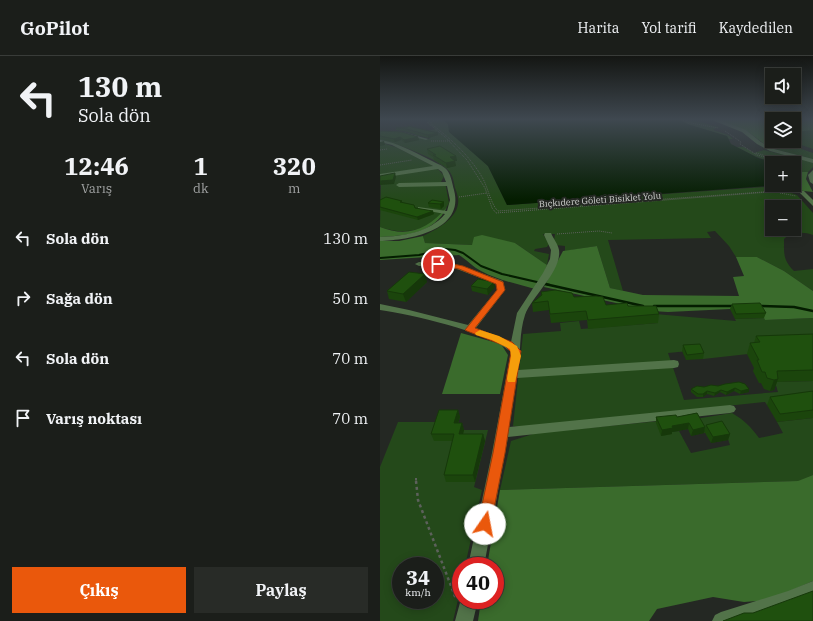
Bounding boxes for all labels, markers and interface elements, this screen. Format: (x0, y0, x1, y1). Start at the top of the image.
text: GoPilot (20, 16, 89, 40)
text: Harita (578, 19, 619, 37)
text: Yol tarifi (641, 19, 697, 37)
text: Kaydedilen (719, 19, 793, 37)
text: 130 m (78, 68, 162, 105)
map controls (765, 68, 801, 236)
button: sound (765, 68, 801, 104)
icon: left (12, 72, 64, 124)
text: Sola dön (78, 104, 151, 127)
button: layers (765, 112, 801, 148)
text: 12:46 (64, 150, 129, 182)
text: 1 (194, 150, 208, 182)
text: 320 (273, 150, 316, 182)
button: + (765, 156, 801, 192)
text: Varış (81, 180, 112, 197)
text: dk (193, 180, 209, 197)
text: m (288, 180, 300, 197)
street label: Bıçkıdere Göleti Bisiklet Yolu (538, 190, 662, 209)
button: − (765, 200, 801, 236)
icon: left (12, 227, 34, 249)
text: Sola dön (46, 229, 109, 248)
text: 130 m (323, 229, 368, 248)
pin (421, 247, 455, 281)
icon: arrive (427, 253, 449, 275)
icon: right (12, 287, 34, 309)
text: Sağa dön (46, 289, 113, 308)
text: 50 m (332, 289, 368, 308)
icon: left (12, 347, 34, 369)
text: Sola dön (46, 349, 109, 368)
text: 70 m (332, 349, 368, 368)
icon: arrive (12, 407, 34, 429)
text: Varış noktası (46, 409, 142, 428)
text: 70 m (332, 409, 368, 428)
position arrow (464, 503, 506, 545)
speed limit sign: 40 (452, 557, 504, 609)
text: 34 (406, 564, 430, 591)
button: Çıkış (12, 567, 186, 613)
button: Paylaş (194, 567, 368, 613)
text: km/h (405, 586, 431, 599)

